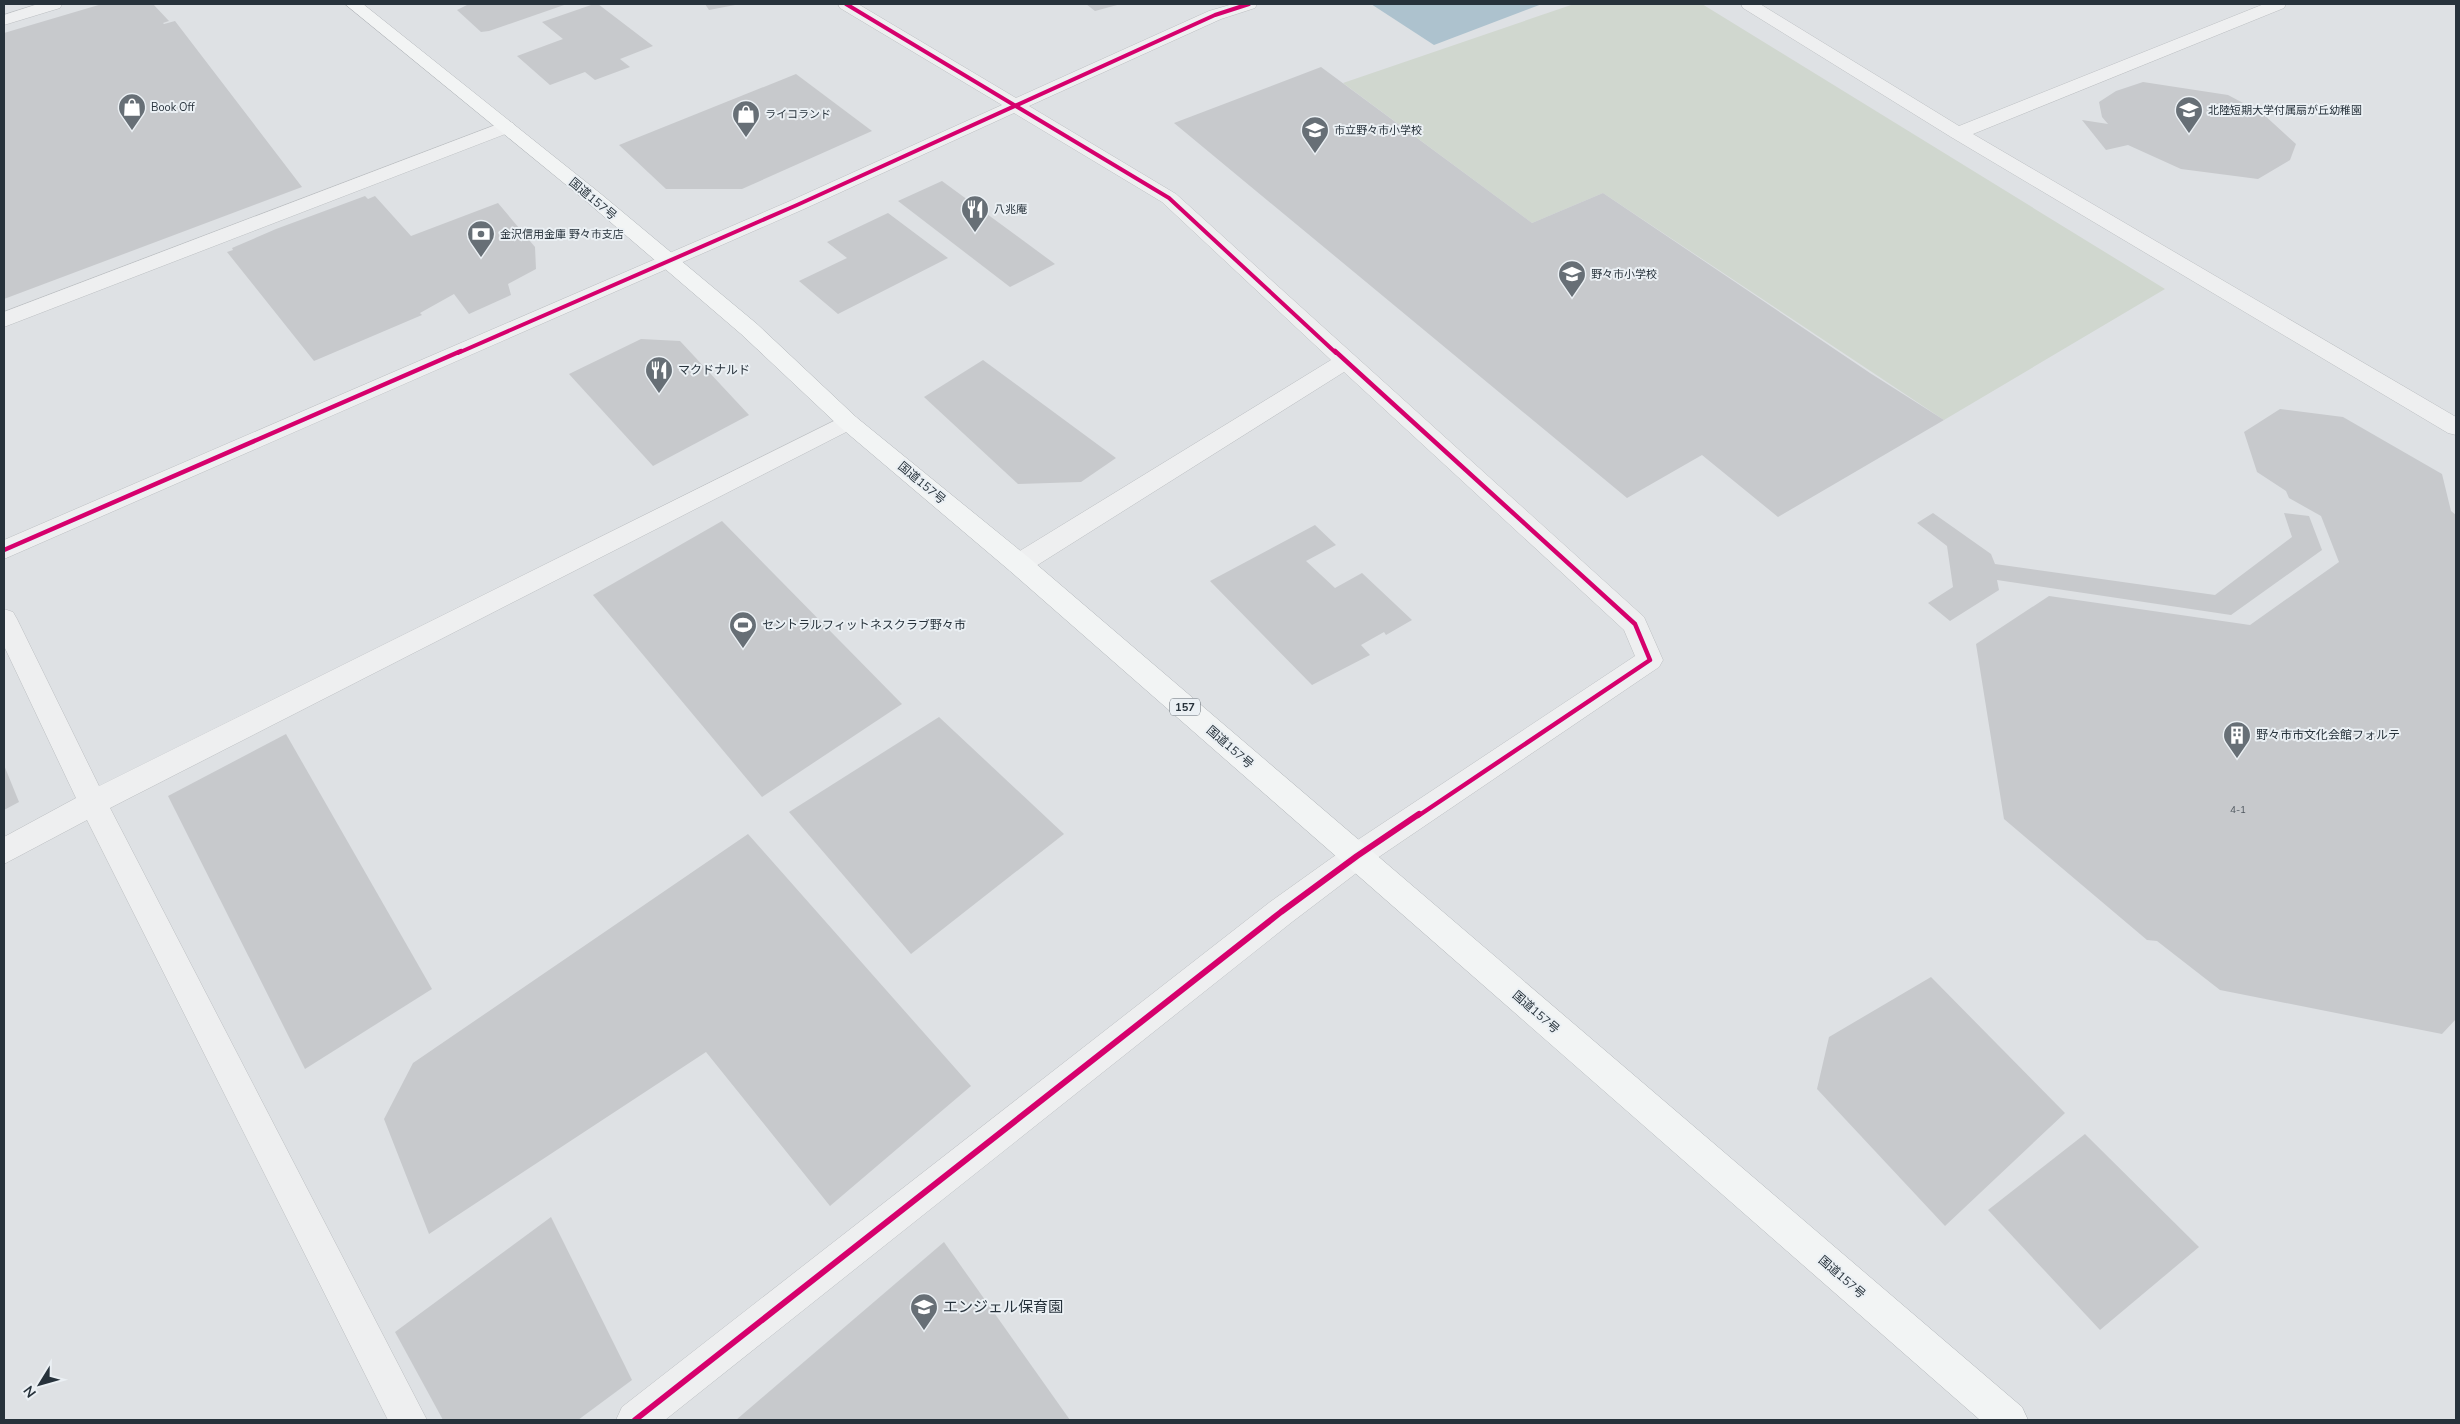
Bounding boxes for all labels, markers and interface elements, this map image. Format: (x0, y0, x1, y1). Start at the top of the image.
shop icon: Book Off (117, 92, 147, 131)
school or university icon: 北陸短期大学付属扇が丘幼稚園 (2174, 95, 2204, 134)
shop icon: ライコランド (731, 99, 761, 138)
place label: Book Off (151, 100, 195, 115)
place label: 北陸短期大学付属扇が丘幼稚園 (2208, 103, 2362, 118)
place label: ライコランド (765, 107, 831, 122)
school or university icon: 市立野々市小学校 (1300, 115, 1330, 154)
place label: 市立野々市小学校 (1334, 123, 1422, 138)
street label: 国道157号 (566, 174, 620, 224)
restaurant icon: 八兆庵 (960, 194, 990, 233)
place label: 八兆庵 (994, 202, 1027, 217)
bank icon: 金沢信用金庫 野々市支店 (466, 219, 496, 258)
place label: 金沢信用金庫 野々市支店 (500, 227, 624, 242)
school or university icon: 野々市小学校 (1557, 259, 1587, 298)
place label: 野々市小学校 (1591, 267, 1657, 282)
restaurant icon: マクドナルド (644, 355, 674, 394)
place label: マクドナルド (678, 362, 750, 378)
street label: 国道157号 (895, 458, 949, 508)
sports icon: セントラルフィットネスクラブ野々市 (728, 610, 758, 649)
place label: セントラルフィットネスクラブ野々市 (762, 617, 966, 633)
road number: 157 (1170, 699, 1200, 716)
building icon: 野々市市文化会館フォルテ (2222, 720, 2252, 759)
street label: 国道157号 (1203, 722, 1257, 772)
place label: 野々市市文化会館フォルテ (2256, 727, 2400, 743)
house number: 4-1 (2230, 803, 2246, 817)
street label: 国道157号 (1509, 987, 1563, 1037)
street label: 国道157号 (1815, 1252, 1869, 1302)
school or university icon: エンジェル保育園 (909, 1292, 939, 1331)
place label: エンジェル保育園 (943, 1297, 1063, 1317)
north arrow (15, 1359, 65, 1409)
text: N (19, 1382, 41, 1401)

